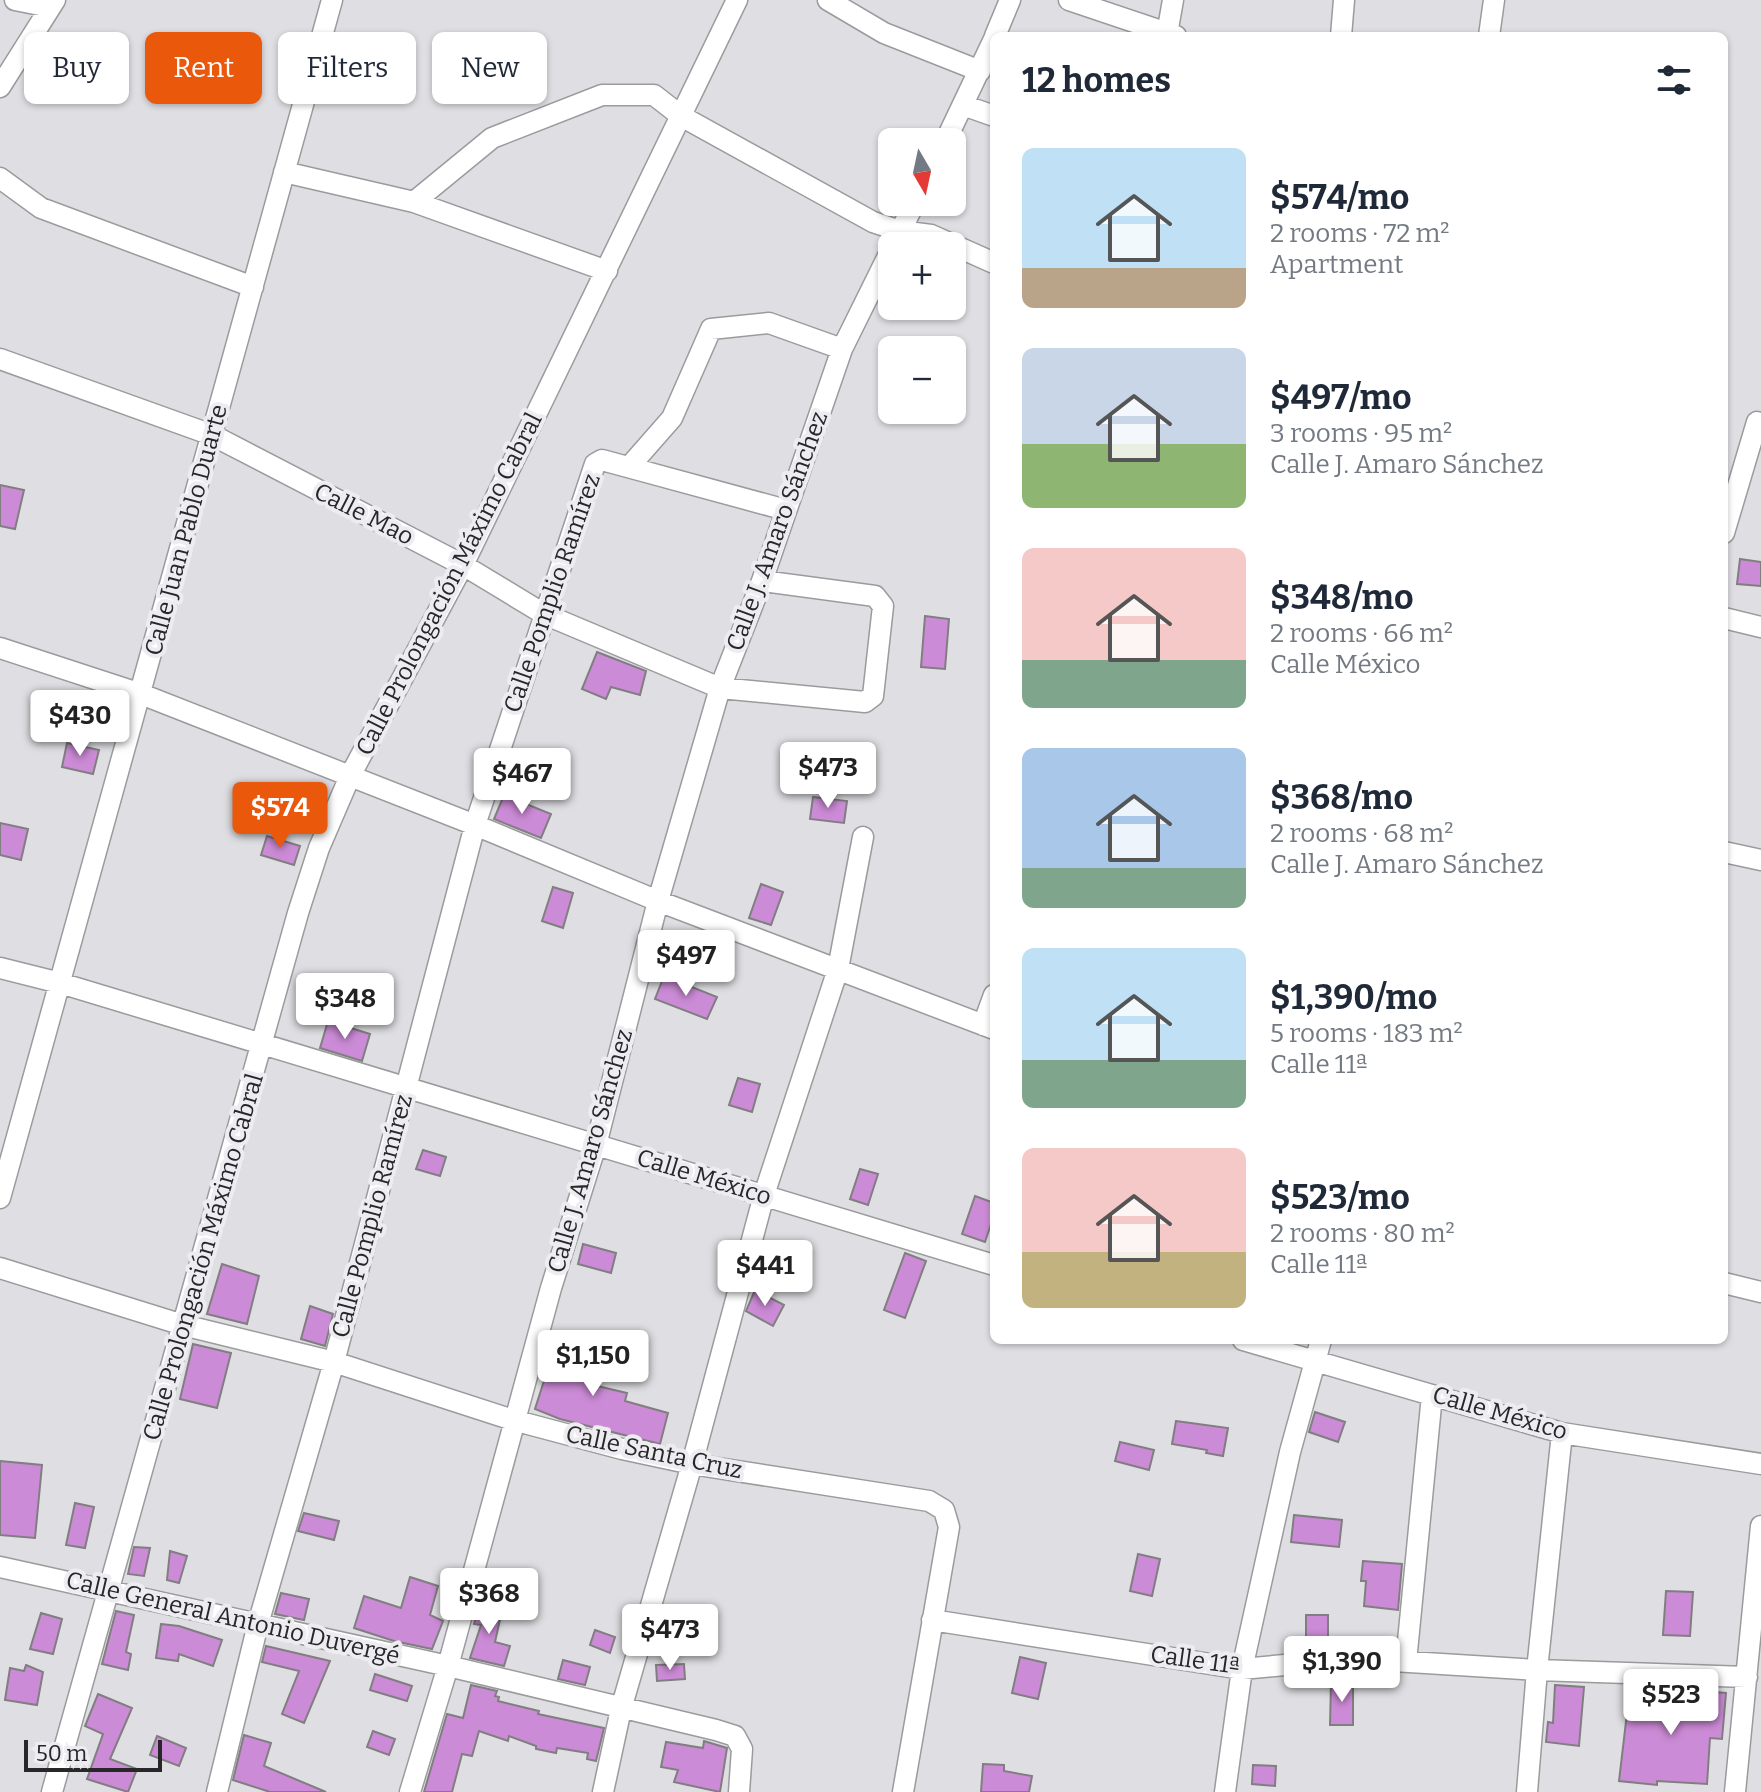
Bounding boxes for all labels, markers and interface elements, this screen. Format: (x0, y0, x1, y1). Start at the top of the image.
chip: Buy (24, 32, 129, 104)
chip: Rent (145, 32, 262, 104)
chip: Filters (278, 32, 416, 104)
chip: New (432, 32, 547, 104)
icon: filters (1652, 58, 1696, 102)
text: 12 homes (1022, 60, 1171, 101)
north arrow (878, 128, 966, 216)
map controls (878, 128, 966, 424)
text: $574/mo (1270, 177, 1409, 218)
icon: home (1086, 180, 1182, 276)
text: 2 rooms · 72 m² (1270, 218, 1450, 249)
button: + (878, 232, 966, 320)
text: Apartment (1270, 249, 1403, 280)
button: − (878, 336, 966, 424)
text: $497/mo (1270, 377, 1412, 418)
icon: home (1086, 380, 1182, 476)
street label: Calle Juan Pablo Duarte (139, 401, 233, 659)
street label: Calle Prolongación Máximo Cabral (350, 408, 548, 760)
street label: Calle J. Amaro Sánchez (721, 408, 833, 654)
text: 3 rooms · 95 m² (1270, 418, 1452, 449)
text: Calle J. Amaro Sánchez (1270, 449, 1544, 480)
street label: Calle Pomplio Ramírez (498, 470, 606, 716)
street label: Calle Mao (310, 477, 418, 551)
text: $348/mo (1270, 577, 1414, 618)
icon: home (1086, 580, 1182, 676)
text: 2 rooms · 66 m² (1270, 618, 1453, 649)
text: Calle México (1270, 649, 1421, 680)
pin: $430 (33, 690, 127, 758)
text: $430 (48, 700, 112, 731)
pin: $473 (781, 742, 875, 810)
pin: $467 (475, 748, 569, 816)
text: $473 (798, 752, 858, 783)
text: $467 (492, 758, 552, 789)
text: $368/mo (1270, 777, 1413, 818)
icon: home (1086, 780, 1182, 876)
pin: $574 (233, 782, 327, 850)
text: $574 (251, 792, 309, 823)
text: 2 rooms · 68 m² (1270, 818, 1453, 849)
text: Calle J. Amaro Sánchez (1270, 849, 1544, 880)
pin: $497 (639, 930, 733, 998)
text: $497 (656, 940, 716, 971)
pin: $348 (298, 973, 392, 1041)
text: $1,390/mo (1270, 977, 1437, 1018)
icon: home (1086, 980, 1182, 1076)
text: $348 (314, 983, 376, 1014)
text: 5 rooms · 183 m² (1270, 1018, 1463, 1049)
street label: Calle J. Amaro Sánchez (542, 1026, 638, 1276)
text: Calle 11ª (1270, 1049, 1367, 1080)
street label: Calle Prolongación Máximo Cabral (137, 1070, 269, 1444)
street label: Calle Pomplio Ramírez (326, 1091, 418, 1341)
street label: Calle México (633, 1143, 775, 1211)
text: $523/mo (1270, 1177, 1410, 1218)
icon: home (1086, 1180, 1182, 1276)
text: 2 rooms · 80 m² (1270, 1218, 1455, 1249)
pin: $441 (718, 1240, 812, 1308)
text: Calle 11ª (1270, 1249, 1367, 1280)
text: $441 (736, 1250, 794, 1281)
pin: $1,150 (528, 1330, 658, 1398)
text: $1,150 (556, 1340, 630, 1371)
street label: Calle México (1429, 1380, 1571, 1446)
street label: Calle Santa Cruz (563, 1420, 745, 1484)
street label: Calle General Antonio Duvergé (63, 1566, 403, 1670)
pin: $368 (442, 1568, 536, 1636)
text: $368 (458, 1578, 520, 1609)
pin: $473 (623, 1604, 717, 1672)
text: $473 (640, 1614, 700, 1645)
pin: $1,390 (1277, 1636, 1407, 1704)
street label: Calle 11ª (1149, 1640, 1241, 1680)
text: $1,390 (1302, 1646, 1382, 1677)
pin: $523 (1624, 1669, 1718, 1737)
text: $523 (1641, 1679, 1701, 1710)
scale bar (24, 1736, 162, 1772)
text: 50 m (36, 1740, 87, 1767)

